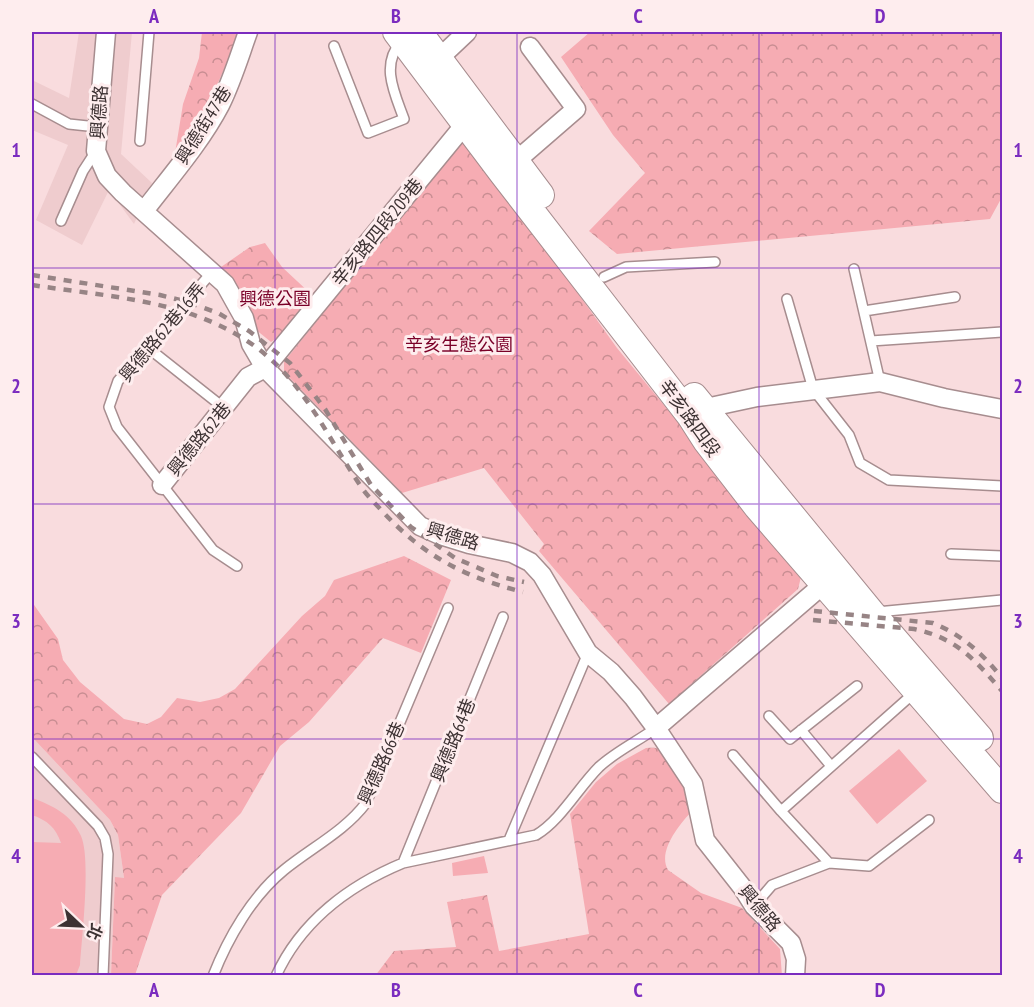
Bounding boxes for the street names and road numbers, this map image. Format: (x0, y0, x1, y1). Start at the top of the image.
street label: 興德街47巷 (170, 82, 236, 168)
street label: 興德路 (86, 84, 112, 140)
street label: 辛亥路四段209巷 (326, 173, 428, 291)
street label: 興德路62巷16弄 (114, 278, 210, 386)
street label: 辛亥路四段 (654, 375, 726, 461)
street label: 興德路62巷 (162, 397, 236, 481)
street label: 興德路 (424, 517, 482, 555)
street label: 興德路64巷 (426, 695, 480, 785)
street label: 興德路66巷 (353, 718, 409, 808)
street label: 興德路 (734, 880, 786, 936)

